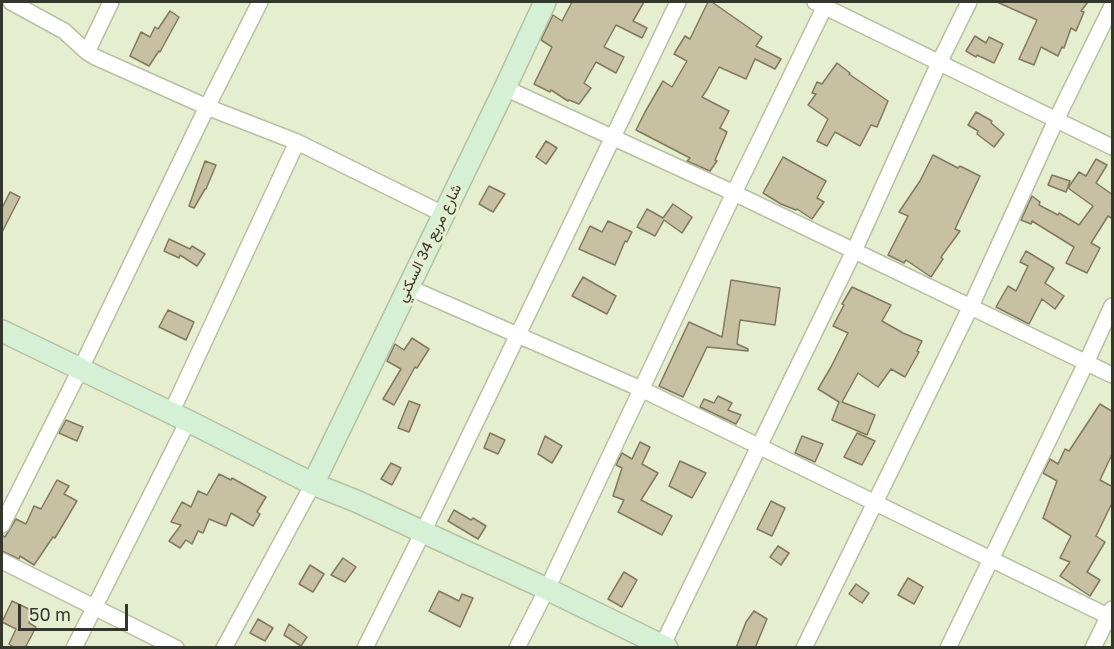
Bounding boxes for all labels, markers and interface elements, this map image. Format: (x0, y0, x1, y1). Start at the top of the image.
street label: شارع مربع 34 السكني (393, 181, 465, 305)
scale bar (21, 592, 130, 630)
text: 50 m (29, 603, 71, 625)

